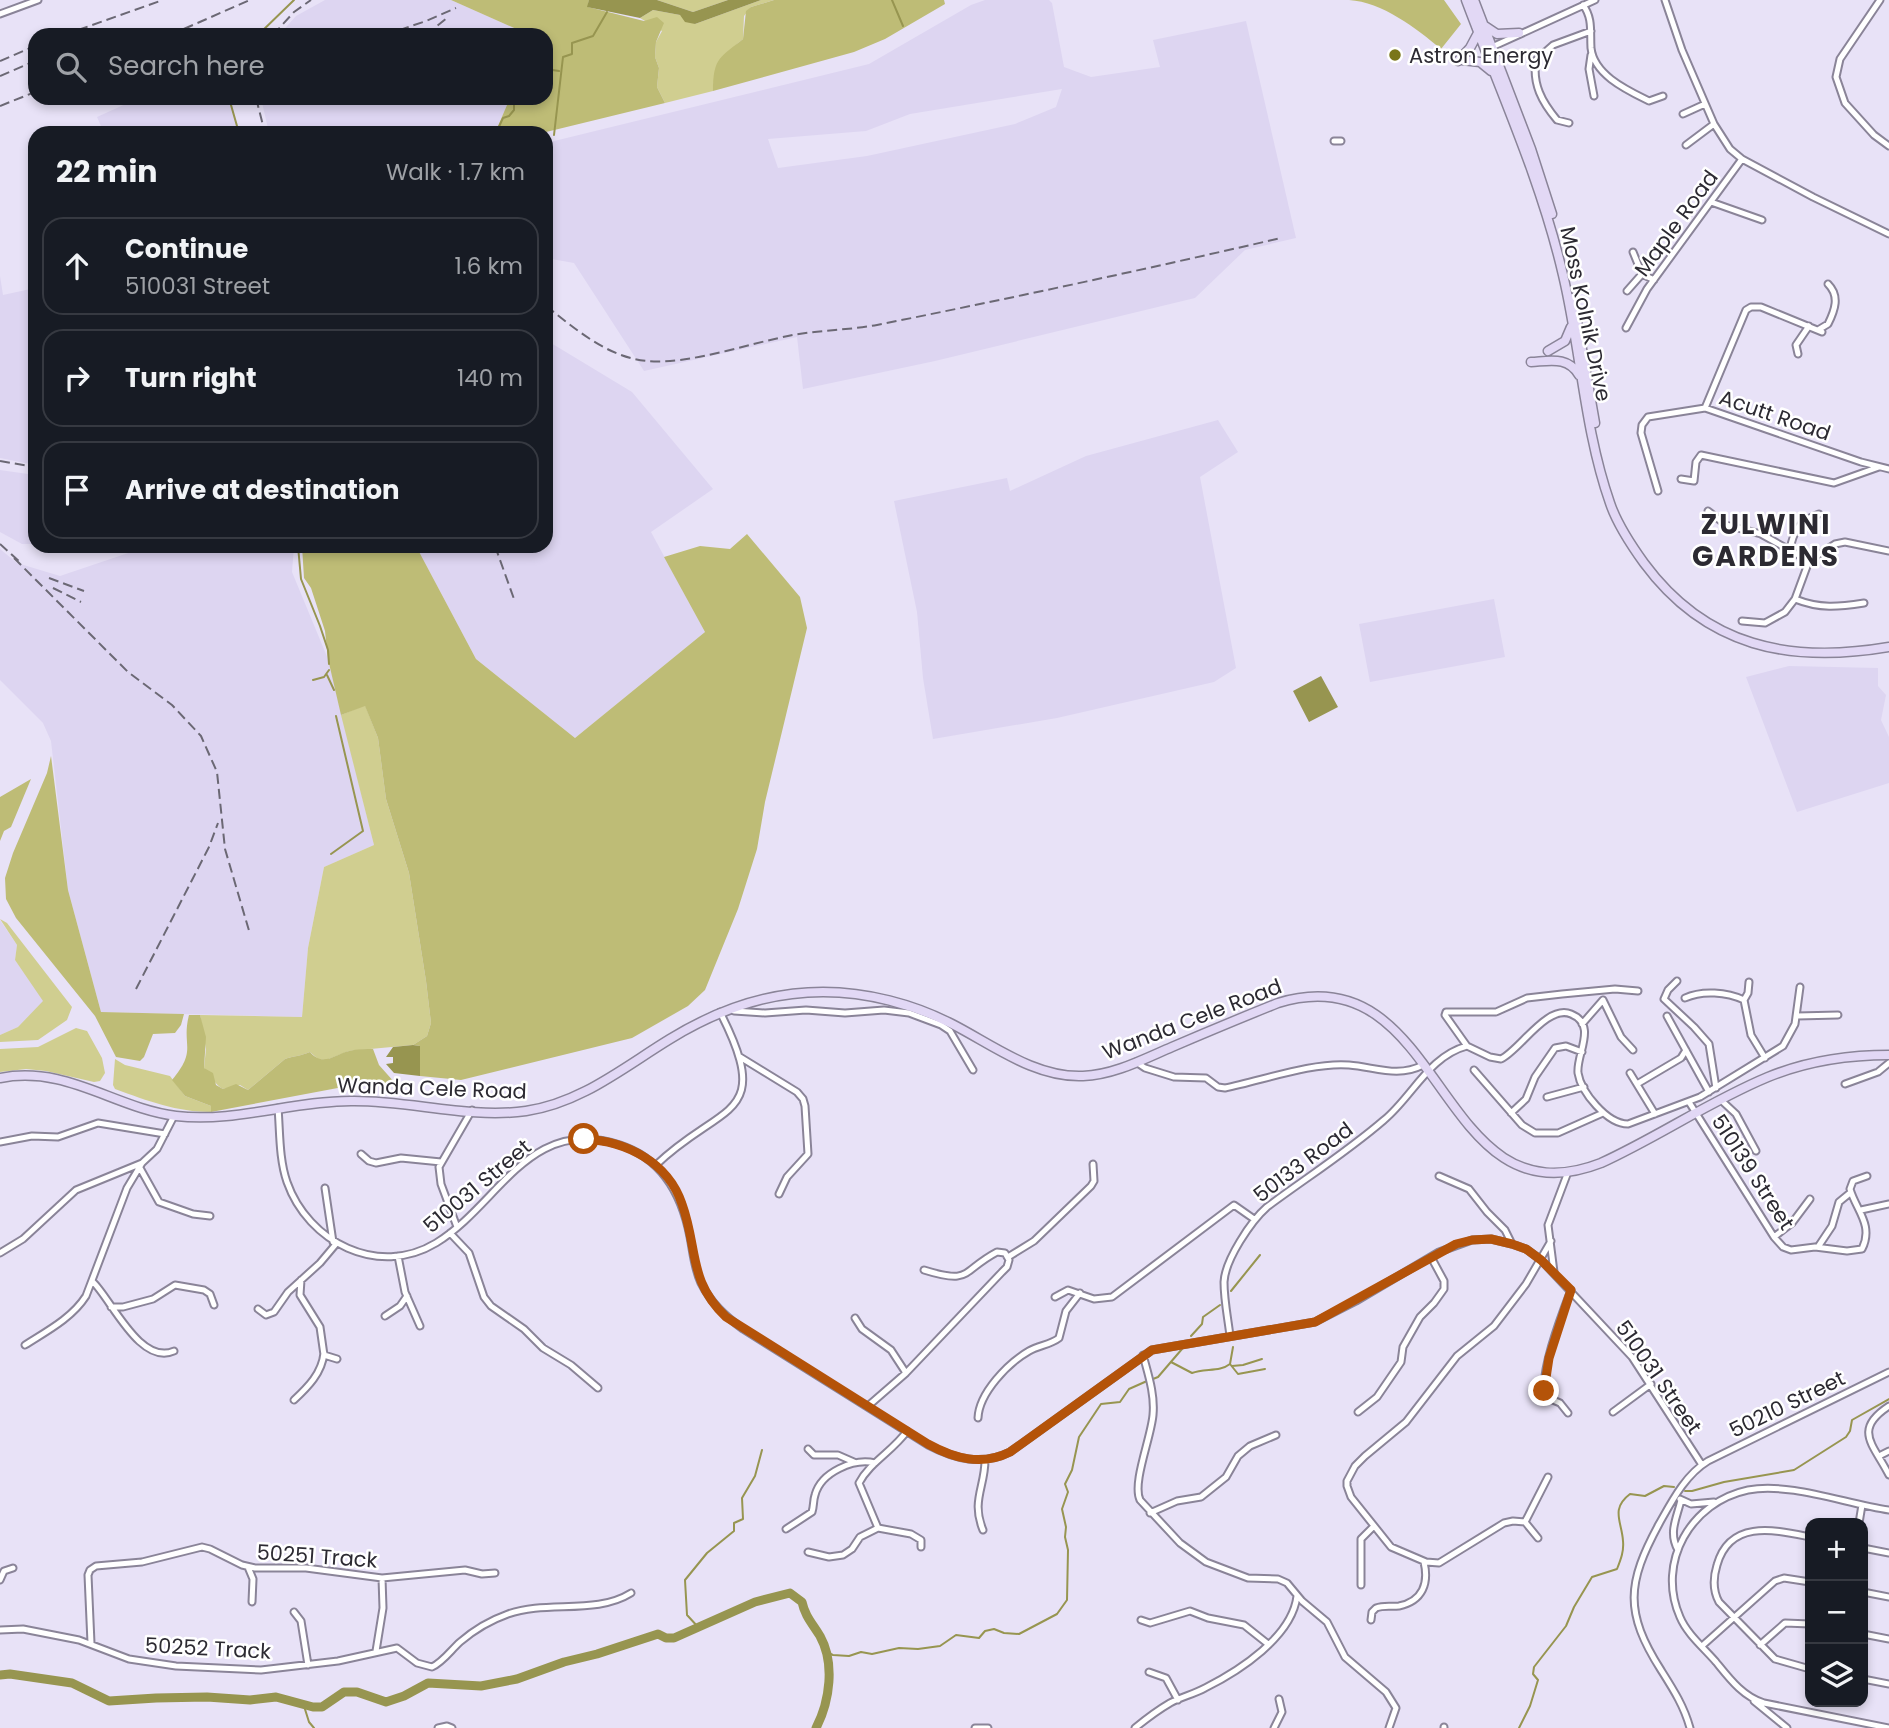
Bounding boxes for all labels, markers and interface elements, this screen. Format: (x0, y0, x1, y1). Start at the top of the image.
search box (28, 28, 553, 105)
place label: Astron Energy (1409, 41, 1553, 70)
marker: Astron Energy (1387, 47, 1403, 63)
icon: search (52, 48, 90, 86)
text: Search here (108, 48, 265, 84)
text: 22 min (56, 150, 157, 193)
text: Walk · 1.7 km (386, 156, 525, 188)
street label: Maple Road (1628, 164, 1724, 282)
street label: Moss Kolnik Drive (1553, 224, 1619, 404)
text: Continue (125, 231, 248, 267)
icon: ahead (58, 247, 96, 285)
text: 1.6 km (455, 250, 523, 282)
text: 510031 Street (125, 270, 270, 302)
icon: right (58, 359, 96, 397)
text: Turn right (125, 360, 257, 396)
text: 140 m (457, 362, 523, 394)
street label: Acutt Road (1716, 382, 1834, 448)
icon: arrive (58, 471, 96, 509)
text: Arrive at destination (125, 472, 400, 508)
district label: ZULWINI GARDENS (1692, 505, 1840, 576)
street label: Wanda Cele Road (1098, 971, 1286, 1067)
street label: Wanda Cele Road (337, 1070, 527, 1106)
street label: 510139 Street (1705, 1109, 1801, 1235)
street label: 50133 Road (1247, 1115, 1359, 1209)
route start (568, 1123, 599, 1154)
street label: 510031 Street (417, 1132, 537, 1240)
street label: 510031 Street (1609, 1314, 1709, 1440)
street label: 50210 Street (1724, 1363, 1850, 1445)
route end (1528, 1375, 1559, 1406)
map controls (1805, 1518, 1868, 1707)
button: + (1805, 1518, 1868, 1581)
street label: 50251 Track (256, 1537, 379, 1575)
button: − (1805, 1581, 1868, 1644)
street label: 50252 Track (144, 1630, 272, 1666)
button: layers (1805, 1644, 1868, 1707)

